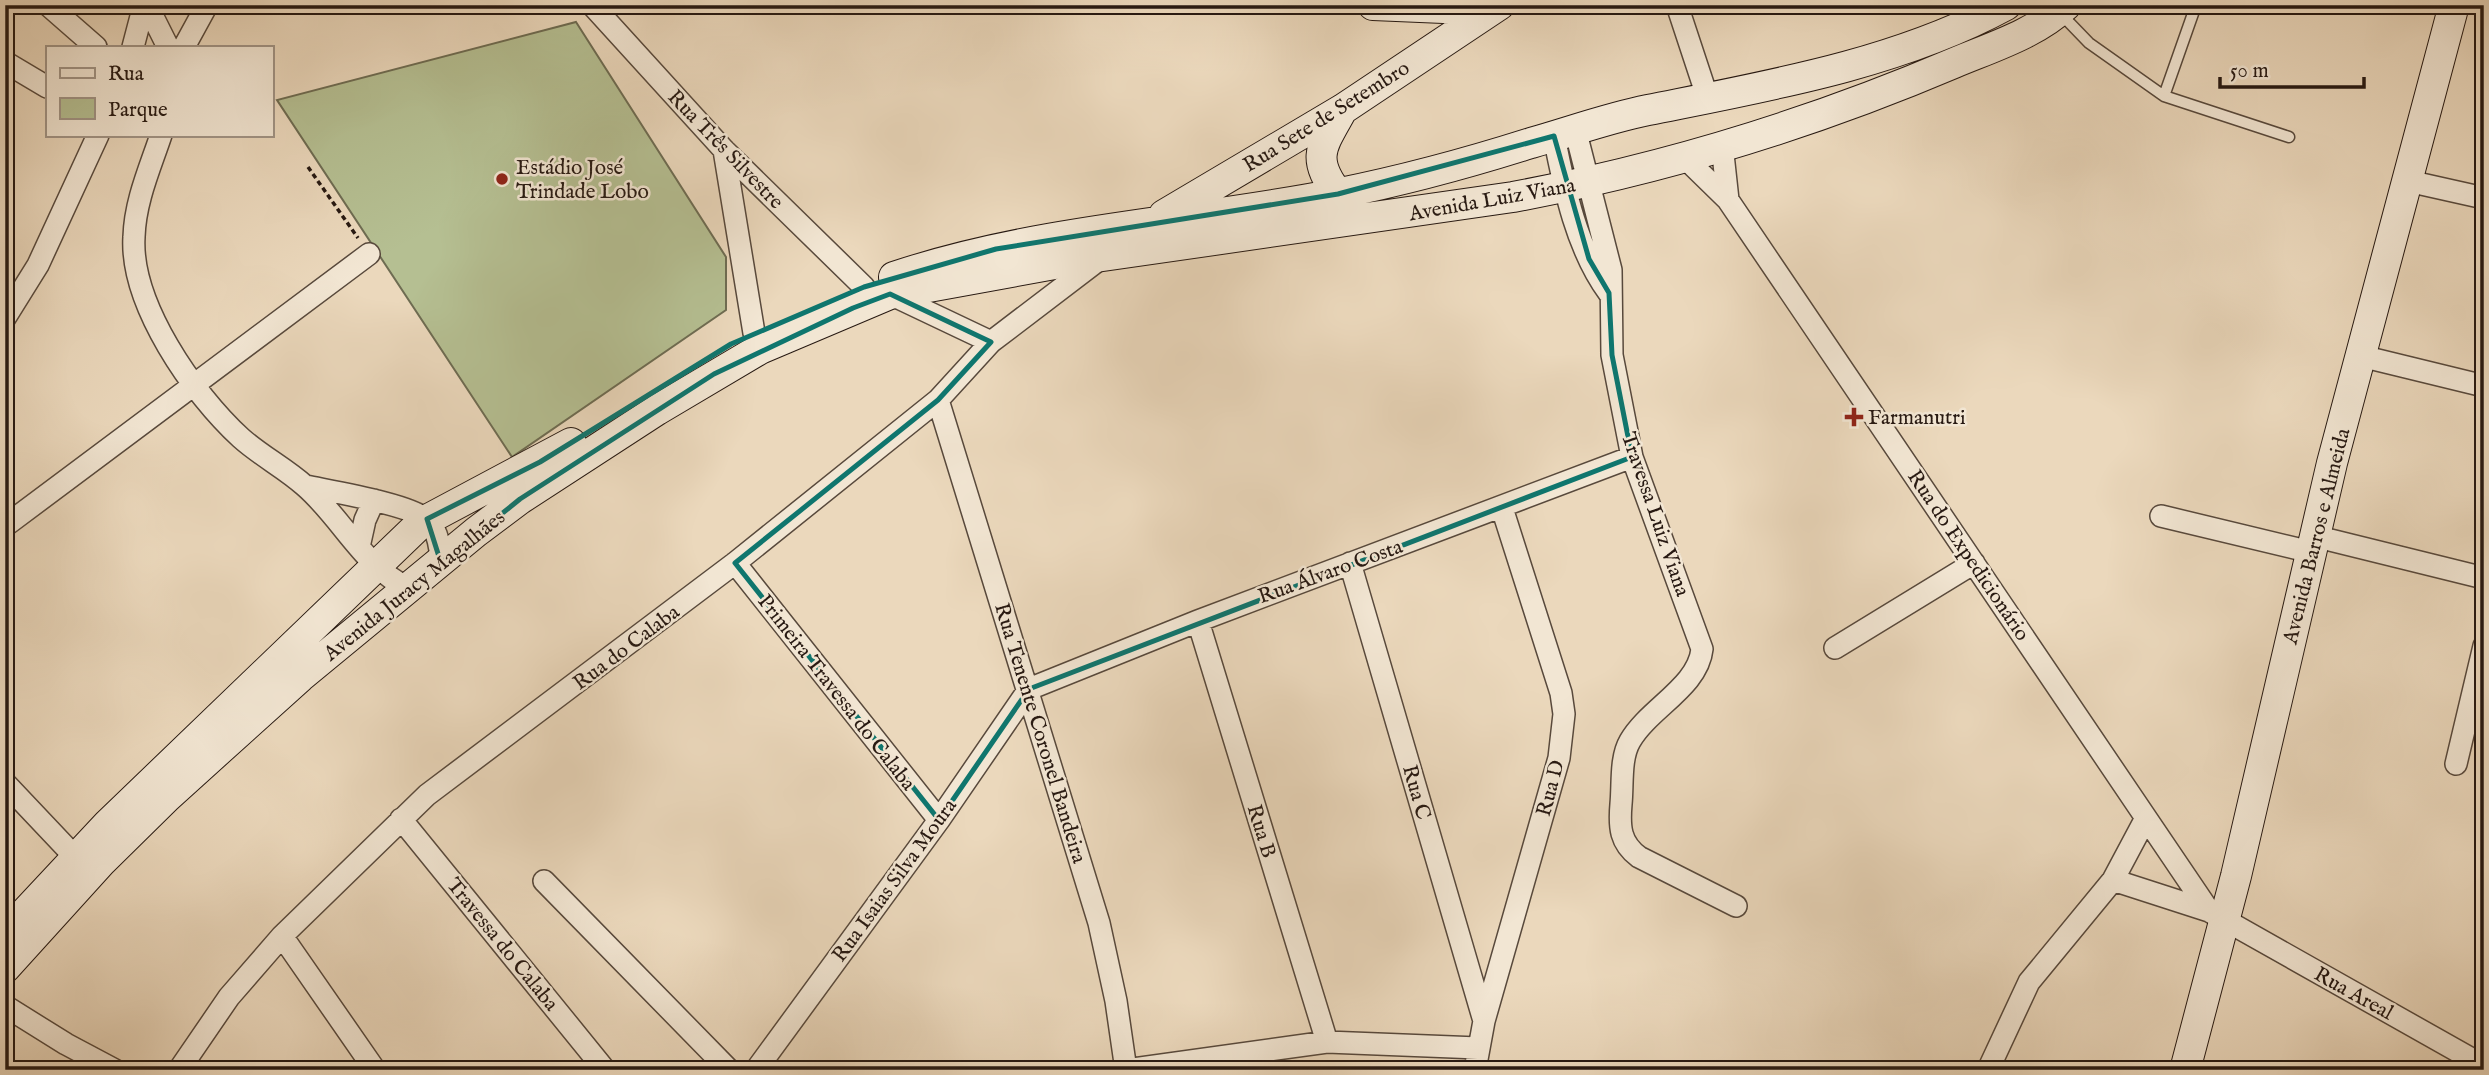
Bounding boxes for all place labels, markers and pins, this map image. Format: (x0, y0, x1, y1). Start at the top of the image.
place label: Estádio José Trindade Lobo (516, 155, 649, 206)
marker: Estádio José Trindade Lobo (494, 171, 510, 187)
place label: Farmanutri (1868, 405, 1966, 432)
marker: Farmanutri (1846, 409, 1862, 425)

